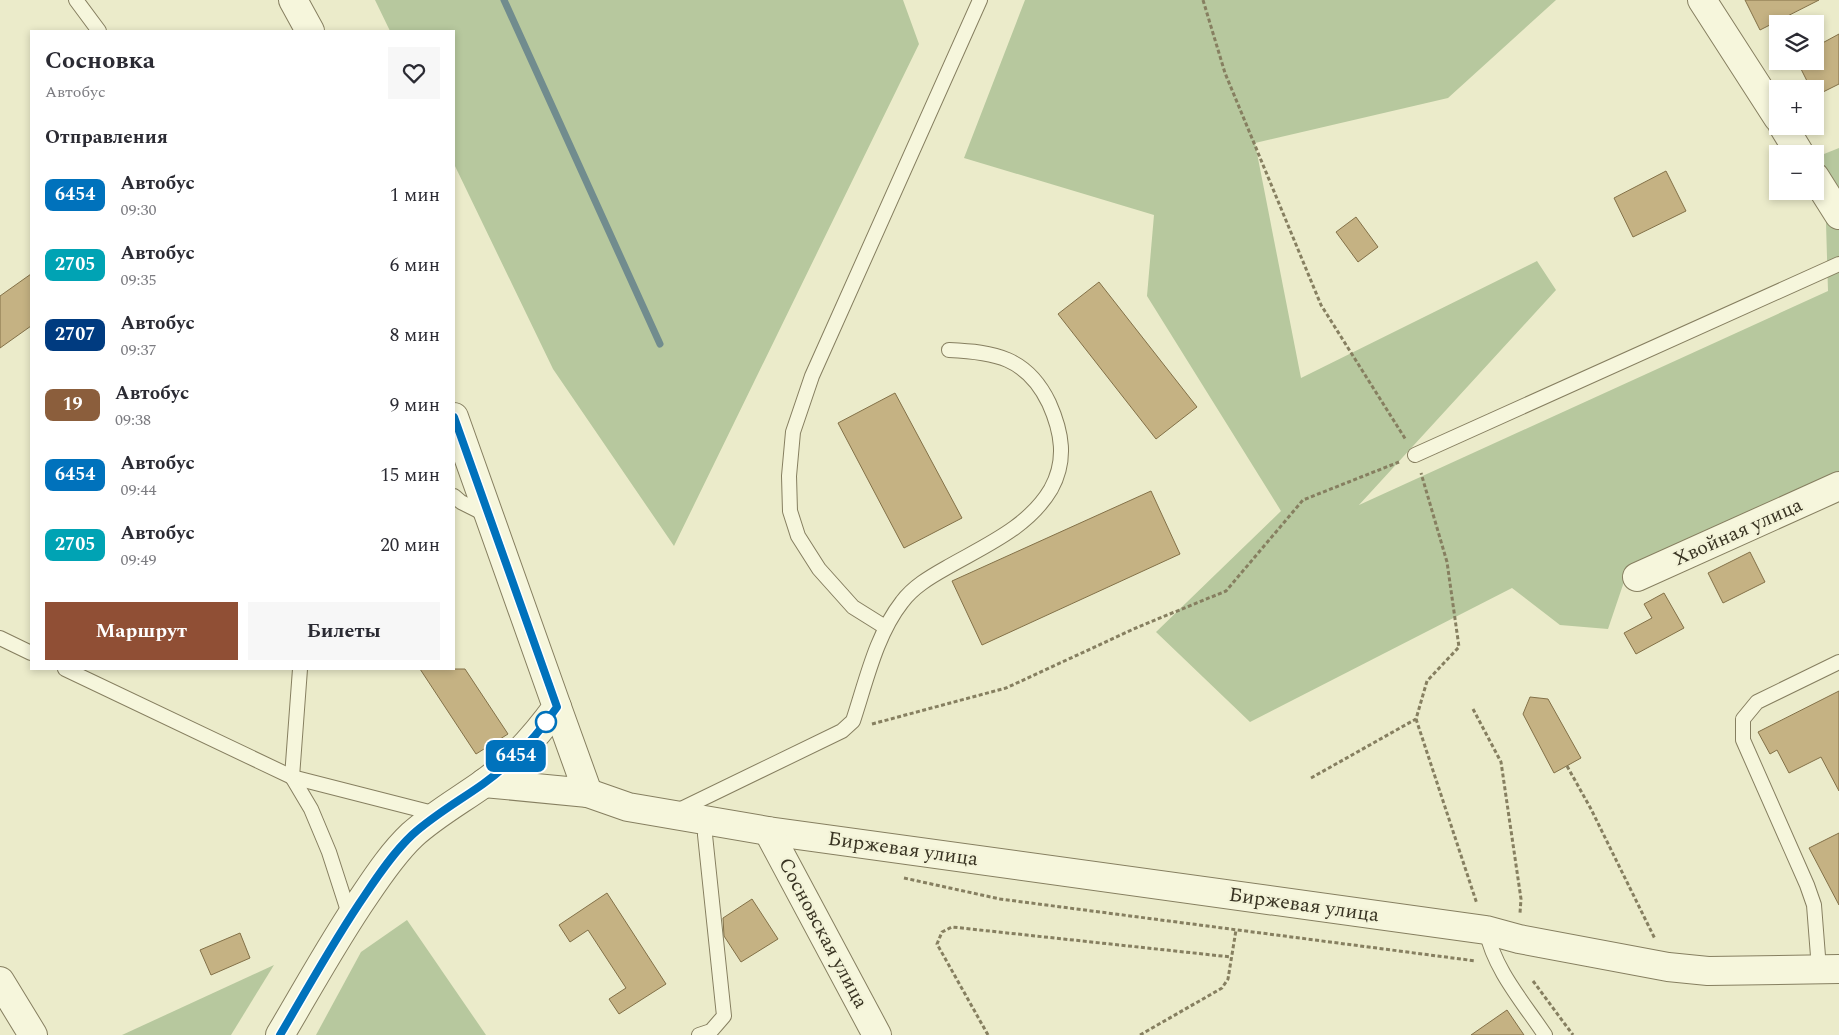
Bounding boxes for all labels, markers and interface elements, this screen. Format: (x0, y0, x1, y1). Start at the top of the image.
map controls (1769, 15, 1824, 200)
button: layers (1769, 15, 1824, 70)
text: Сосновка (45, 43, 155, 79)
button: heart (388, 47, 440, 99)
text: Автобус (45, 80, 106, 104)
button: + (1769, 80, 1824, 135)
text: Отправления (45, 123, 168, 152)
button: − (1769, 145, 1824, 200)
text: Автобус (120, 169, 195, 198)
text: 6454 (55, 181, 95, 208)
text: 1 мин (390, 181, 440, 210)
text: 09:30 (120, 198, 156, 222)
text: Автобус (120, 239, 195, 268)
text: 2705 (55, 251, 95, 278)
text: 6 мин (390, 251, 440, 280)
text: 09:35 (120, 268, 156, 292)
text: Автобус (120, 309, 195, 338)
text: 2707 (55, 321, 95, 348)
text: 8 мин (390, 321, 440, 350)
text: 09:37 (120, 338, 156, 362)
text: Автобус (115, 379, 189, 408)
text: 19 (62, 391, 83, 418)
text: 9 мин (390, 391, 440, 420)
text: 09:38 (115, 408, 151, 432)
text: Автобус (120, 449, 195, 478)
text: 6454 (55, 461, 95, 488)
text: 15 мин (380, 461, 440, 490)
text: 09:44 (120, 478, 156, 502)
street label: Хвойная улица (1669, 490, 1808, 574)
text: Автобус (120, 519, 195, 548)
text: 2705 (55, 531, 95, 558)
text: 20 мин (380, 531, 440, 560)
text: 09:49 (120, 548, 156, 572)
button: Маршрут (45, 602, 238, 660)
button: Билеты (248, 602, 440, 660)
unlabelled marker (535, 711, 557, 733)
line badge: 6454 (481, 740, 551, 772)
text: 6454 (496, 742, 536, 769)
street label: Биржевая улица (826, 824, 980, 874)
street label: Сосновская улица (770, 852, 876, 1014)
street label: Биржевая улица (1227, 880, 1381, 930)

